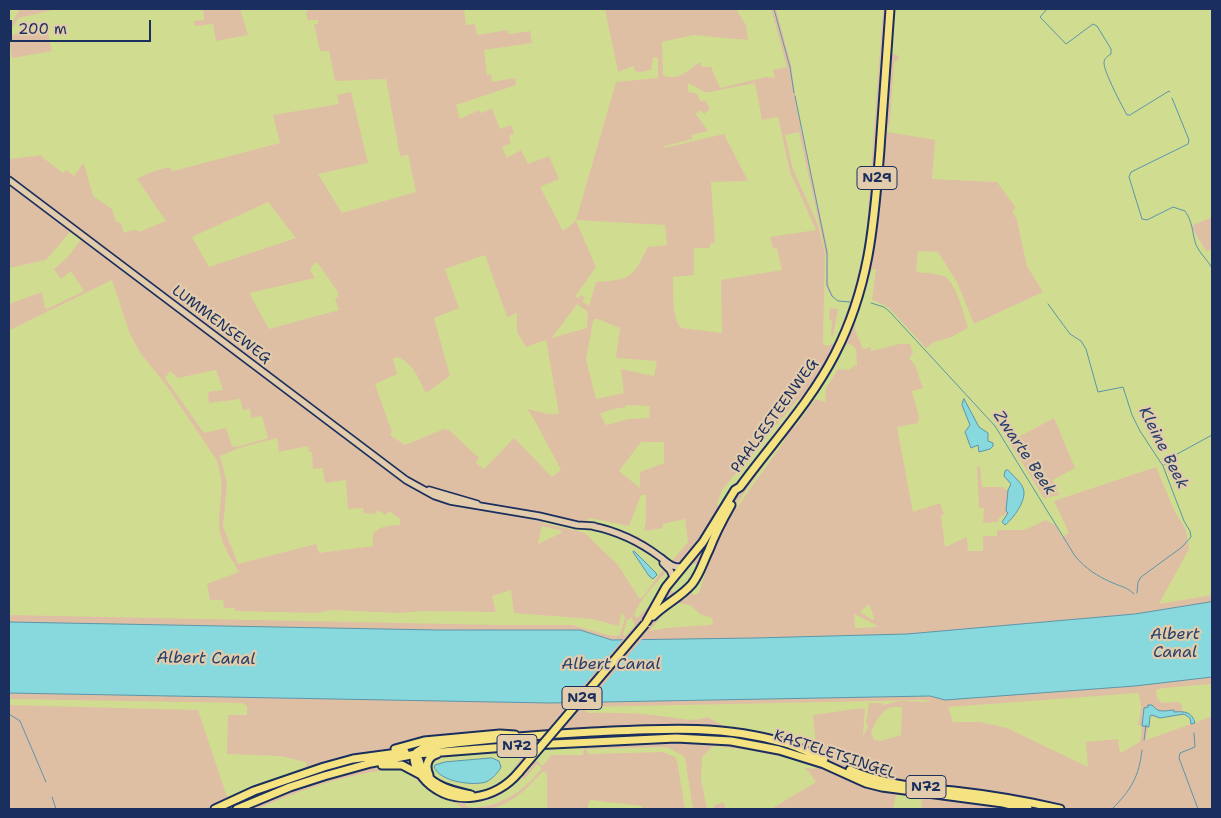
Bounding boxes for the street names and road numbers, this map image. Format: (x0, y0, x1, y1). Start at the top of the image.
road number: N29 (857, 167, 897, 190)
street label: LUMMENSEWEG (168, 282, 274, 368)
street label: PAALSESTEENWEG (728, 355, 822, 477)
road number: N29 (562, 686, 602, 710)
street label: KASTELETSINGEL (772, 727, 898, 783)
road number: N72 (497, 734, 537, 758)
road number: N72 (906, 776, 946, 799)

